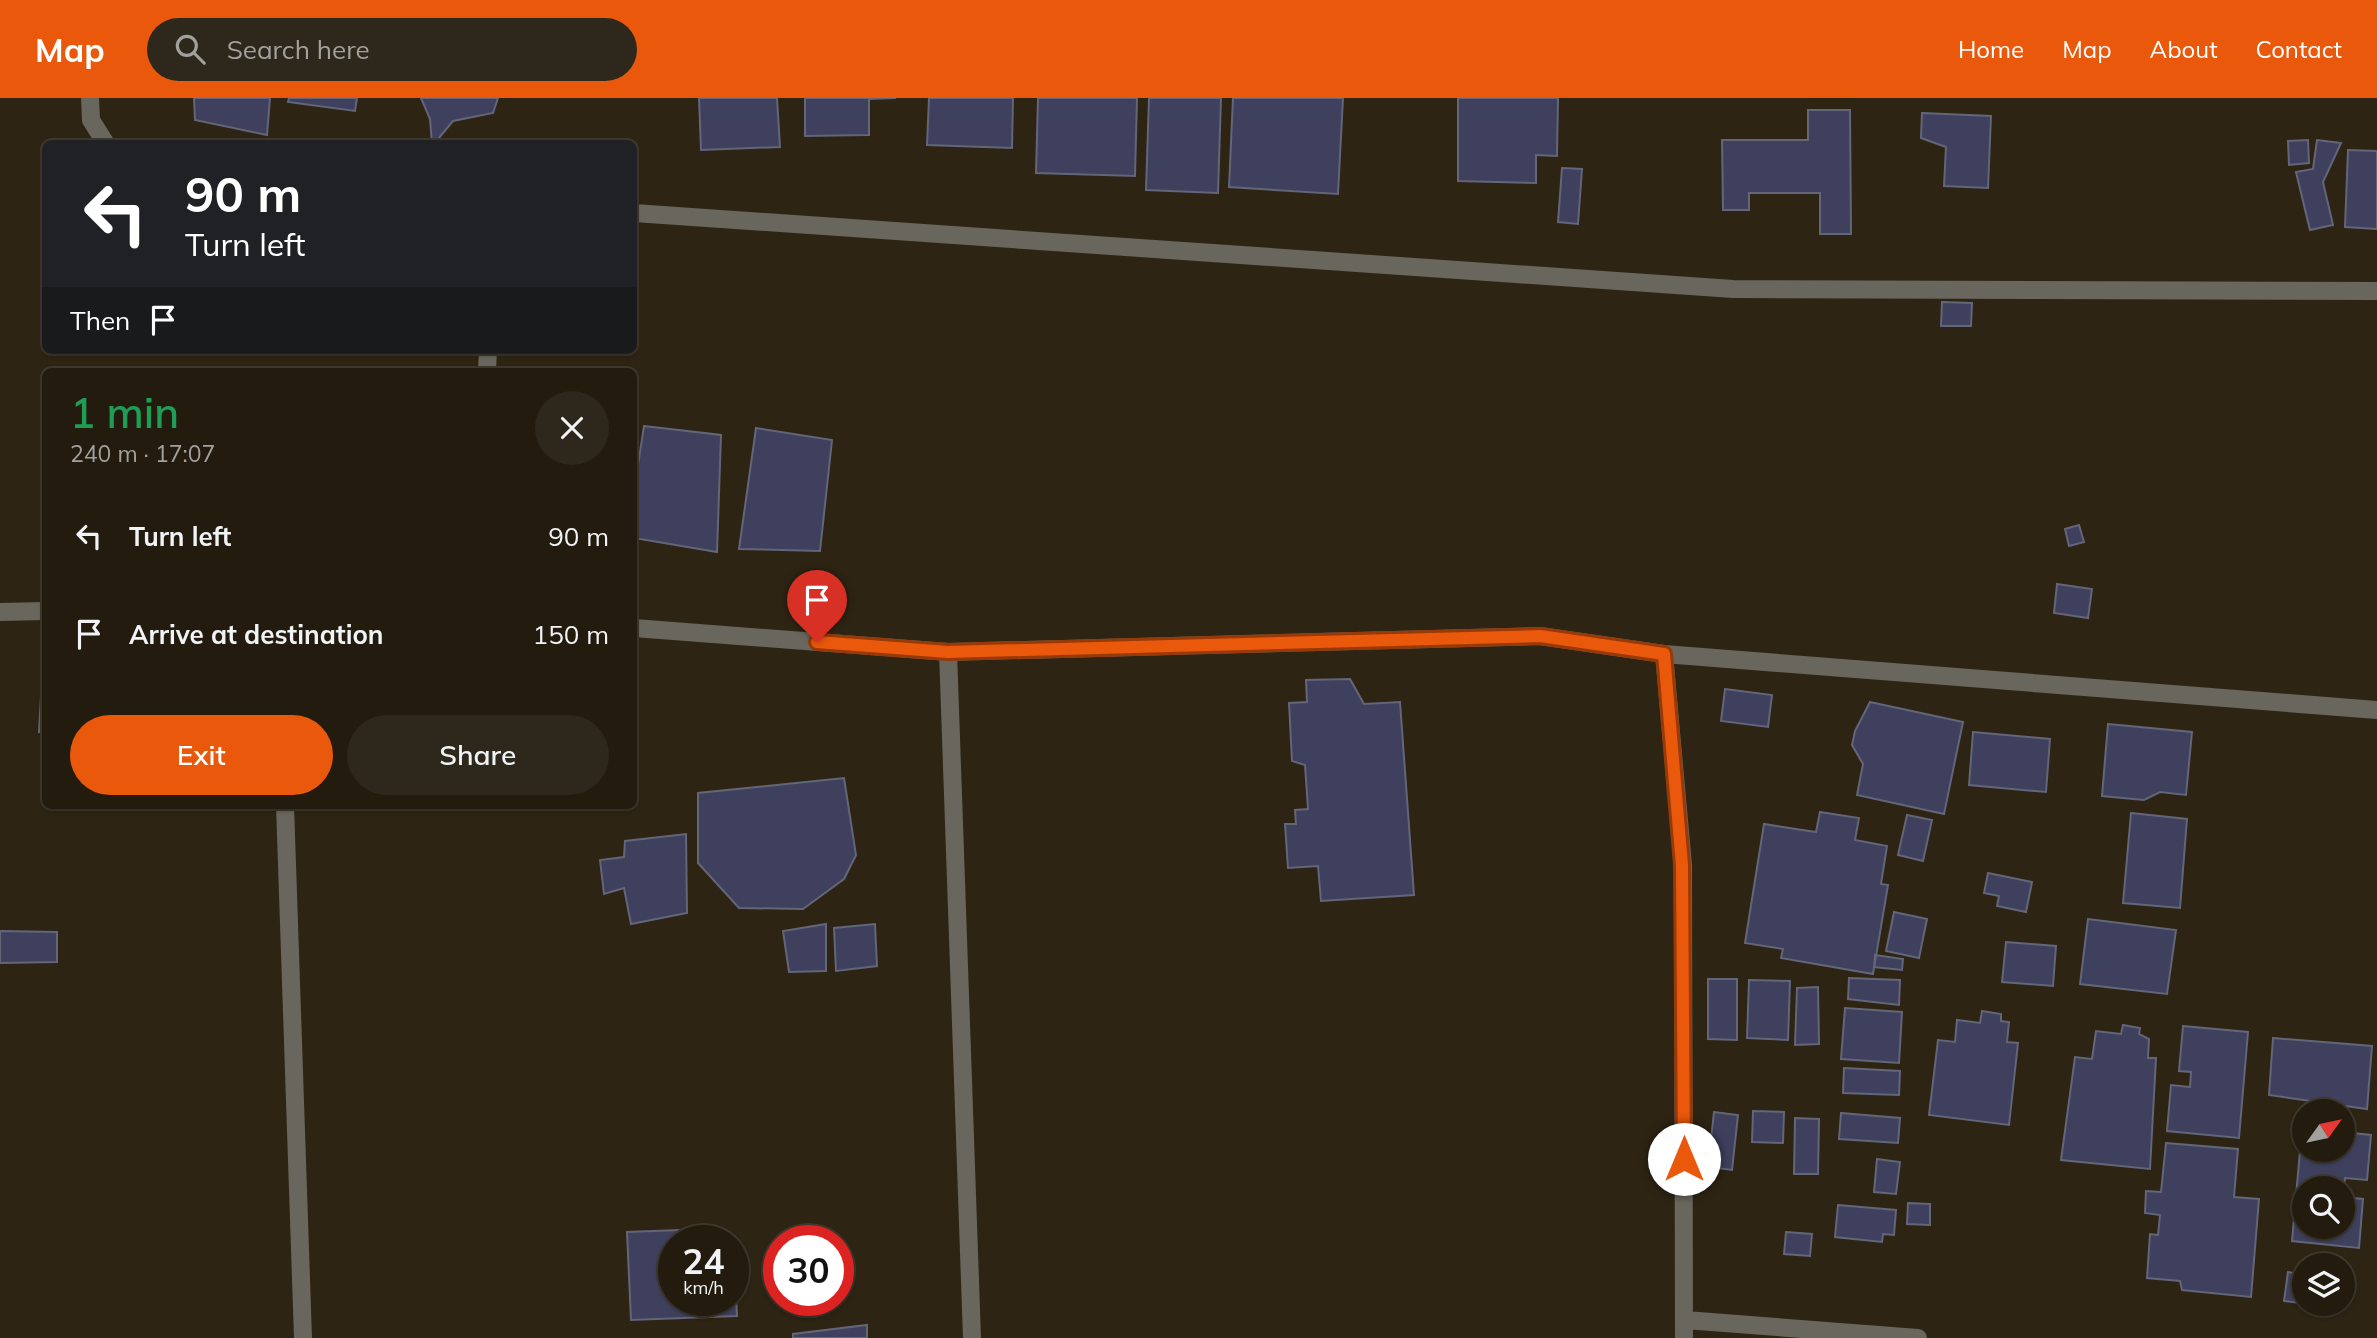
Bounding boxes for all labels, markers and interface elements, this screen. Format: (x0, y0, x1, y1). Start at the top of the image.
search box (147, 18, 637, 81)
text: Map (35, 29, 105, 70)
icon: search (171, 30, 209, 68)
text: Search here (227, 33, 370, 66)
text: Home (1958, 34, 2024, 64)
text: Map (2062, 34, 2112, 64)
text: About (2150, 34, 2218, 64)
text: Contact (2256, 34, 2342, 64)
text: 90 m (185, 163, 301, 224)
icon: left (70, 168, 161, 259)
text: Turn left (185, 224, 305, 264)
icon: arrive (144, 301, 182, 339)
text: Then (70, 304, 130, 337)
text: 1 min (70, 386, 179, 439)
button: close (535, 391, 609, 465)
text: 240 m · 17:07 (70, 439, 215, 468)
icon: left (70, 517, 108, 555)
text: Turn left (129, 520, 231, 553)
text: 90 m (548, 520, 609, 553)
pin (787, 570, 847, 642)
icon: arrive (798, 581, 836, 619)
icon: arrive (70, 615, 108, 653)
text: Arrive at destination (129, 618, 384, 651)
text: 150 m (533, 618, 609, 651)
button: Exit (70, 715, 333, 795)
button: Share (347, 715, 609, 795)
north arrow (2292, 1099, 2356, 1162)
map controls (2292, 1099, 2355, 1316)
position arrow (1647, 1122, 1721, 1196)
button: search (2292, 1176, 2355, 1239)
speed limit sign: 30 (763, 1225, 854, 1316)
text: 24 (682, 1239, 725, 1283)
button: layers (2292, 1253, 2355, 1316)
text: km/h (683, 1276, 724, 1299)

